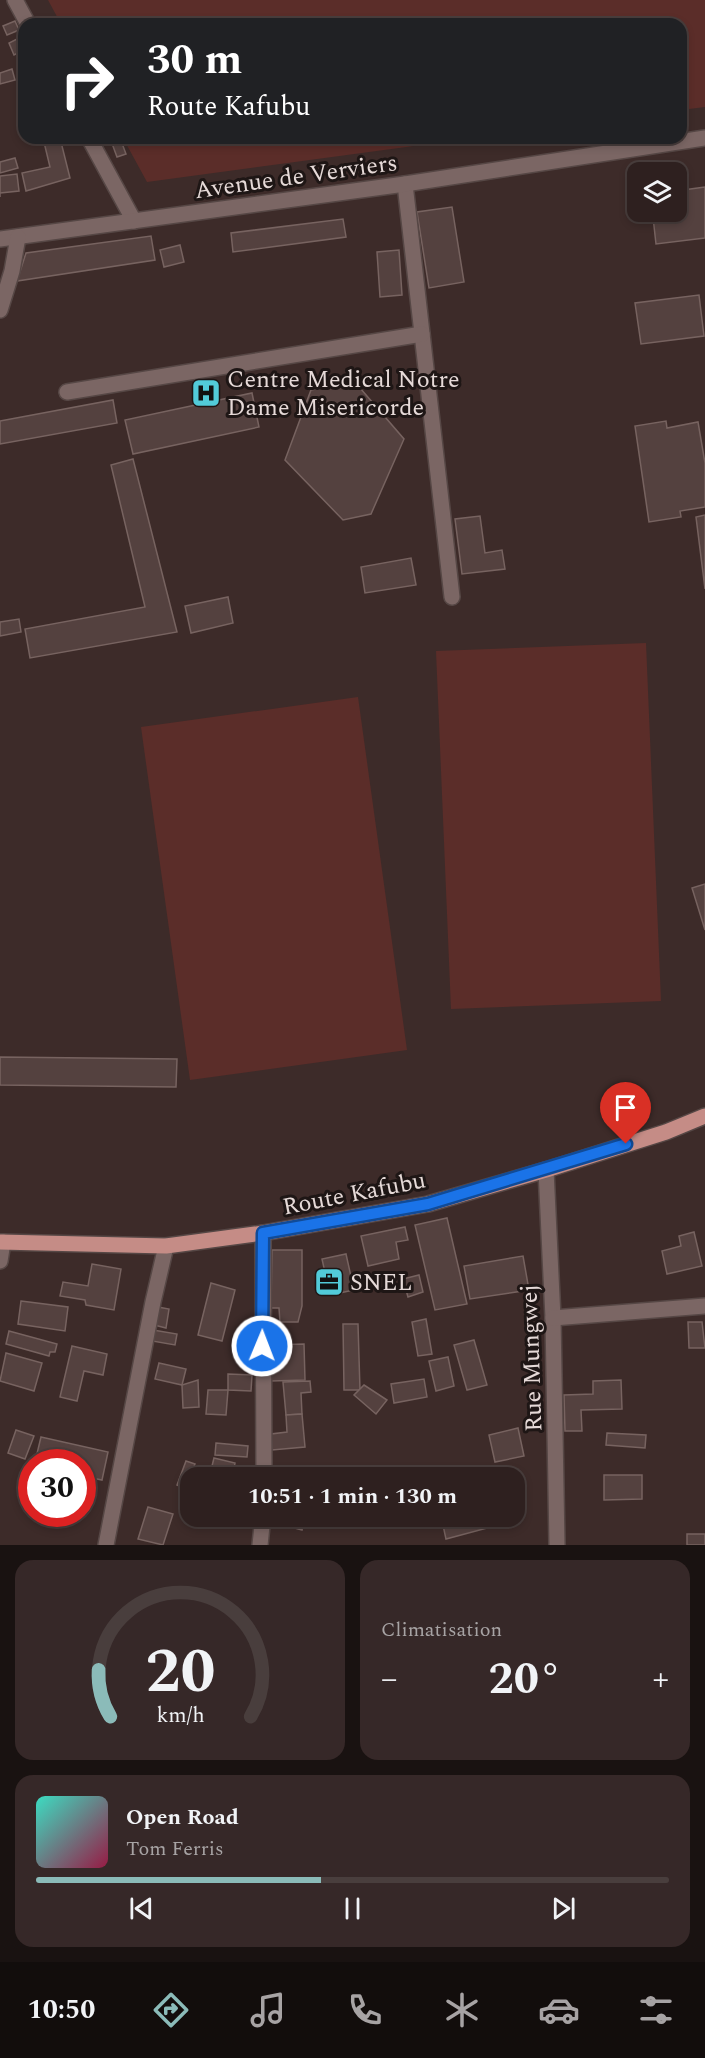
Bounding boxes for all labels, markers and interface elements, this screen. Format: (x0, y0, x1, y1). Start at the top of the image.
text: 30 m (147, 29, 242, 92)
icon: right (48, 42, 126, 120)
text: Route Kafubu (147, 86, 310, 128)
street label: Avenue de Verviers (192, 145, 400, 209)
map controls (627, 162, 687, 222)
button: layers (627, 162, 687, 222)
place label: Centre Medical Notre Dame Misericorde (227, 362, 460, 426)
hospital icon: Centre Medical Notre Dame Misericorde (190, 377, 222, 409)
pin (600, 1082, 651, 1144)
icon: arrive (609, 1091, 642, 1124)
street label: Route Kafubu (279, 1162, 429, 1226)
place label: SNEL (350, 1265, 413, 1301)
office icon: SNEL (313, 1266, 345, 1298)
street label: Rue Mungwej (511, 1284, 553, 1432)
position arrow (230, 1314, 294, 1378)
speed limit sign: 30 (18, 1449, 96, 1527)
text: 10:51 · 1 min · 130 m (248, 1480, 457, 1513)
text: Climatisation (381, 1615, 502, 1645)
text: 20 (145, 1625, 215, 1720)
text: 20° (489, 1645, 562, 1714)
text: − (381, 1654, 398, 1704)
text: + (653, 1654, 669, 1704)
text: km/h (156, 1699, 204, 1732)
text: Open Road (126, 1801, 239, 1834)
text: Tom Ferris (126, 1834, 224, 1864)
icon: previous (125, 1892, 158, 1925)
icon: pause (336, 1892, 369, 1925)
icon: next (547, 1892, 580, 1925)
text: 10:50 (28, 1989, 95, 2031)
icon: directions (150, 1989, 192, 2031)
icon: music (247, 1989, 289, 2031)
icon: phone (344, 1989, 386, 2031)
icon: climate (441, 1989, 483, 2031)
icon: car (538, 1989, 580, 2031)
icon: filters (635, 1989, 677, 2031)

